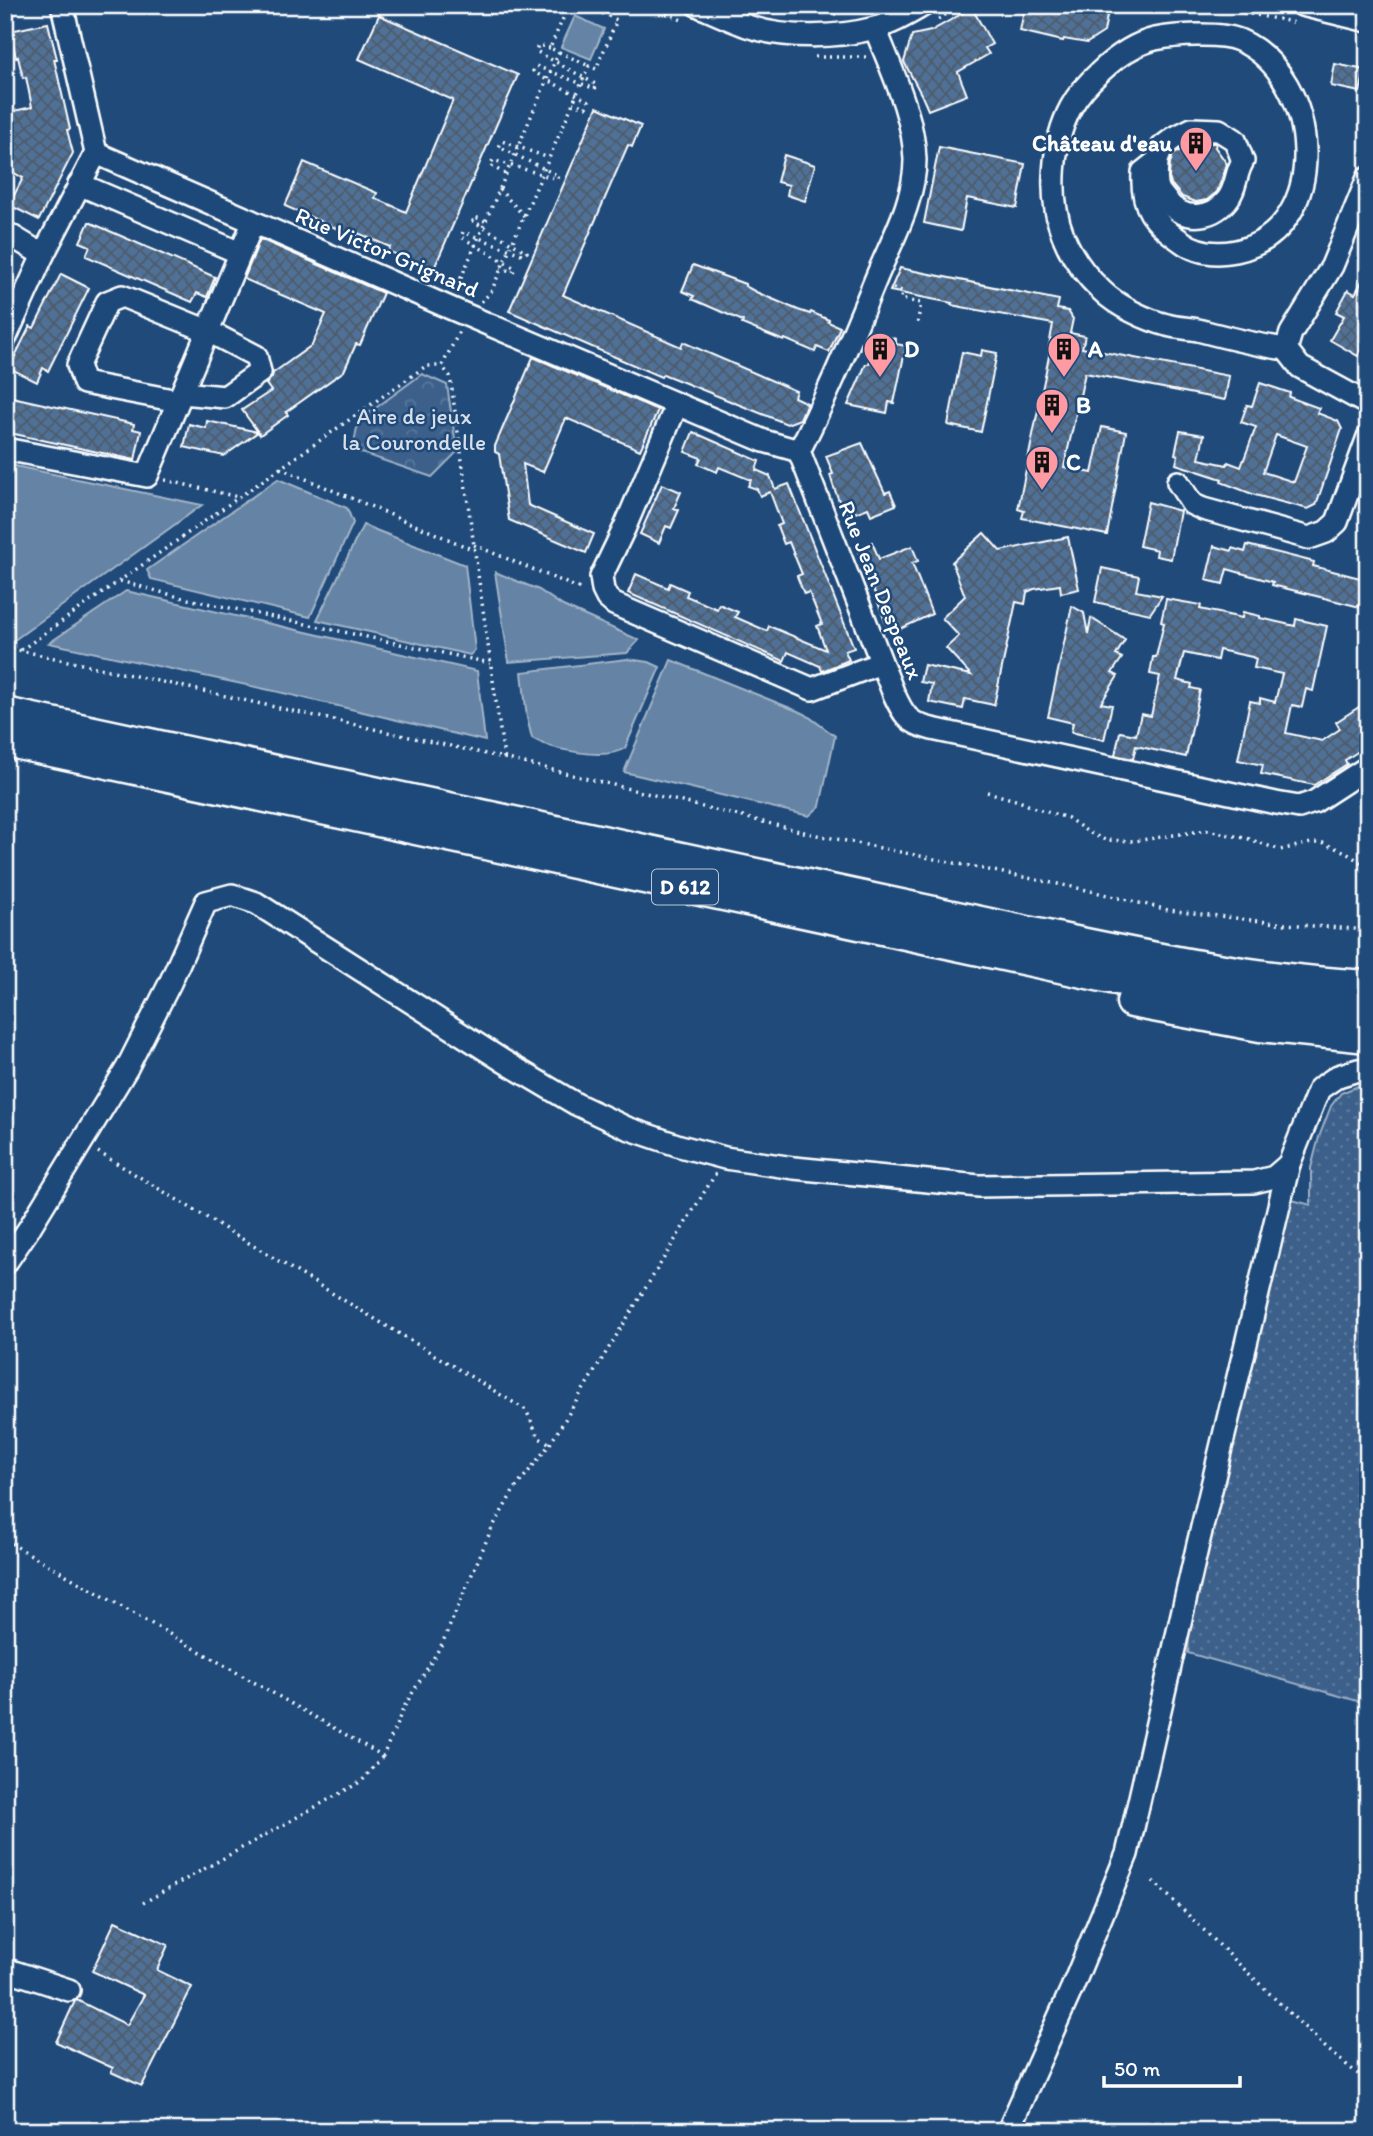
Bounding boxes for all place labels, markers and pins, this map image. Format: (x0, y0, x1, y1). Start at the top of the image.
building icon: Château d'eau (1177, 124, 1215, 173)
place label: Château d'eau (1032, 129, 1172, 157)
building icon: D (861, 330, 899, 379)
building icon: A (1045, 330, 1083, 379)
place label: D (904, 335, 919, 363)
place label: A (1087, 335, 1103, 363)
building icon: B (1033, 386, 1071, 435)
place label: B (1076, 391, 1091, 419)
building icon: C (1023, 443, 1061, 492)
place label: C (1066, 448, 1081, 476)

